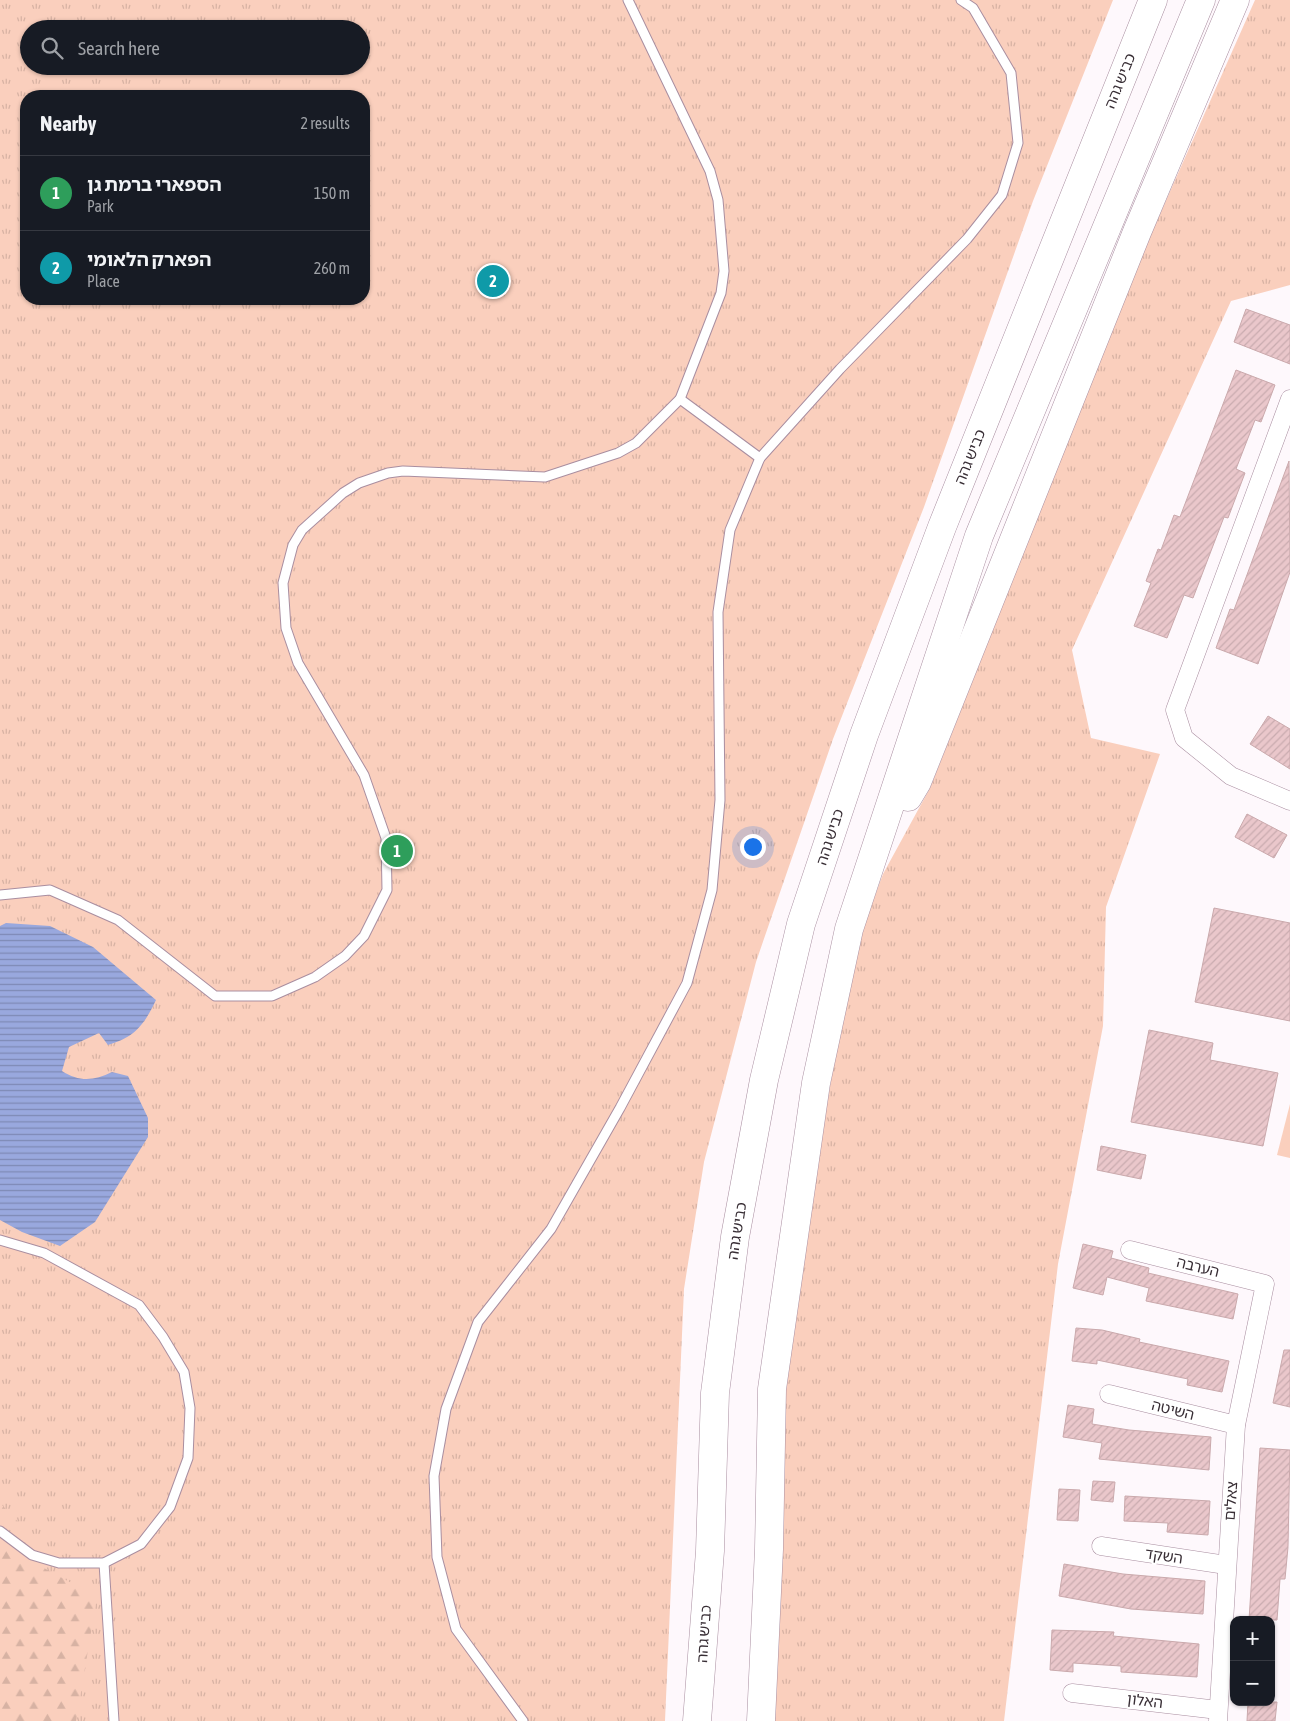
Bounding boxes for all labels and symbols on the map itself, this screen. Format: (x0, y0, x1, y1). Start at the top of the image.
street label: כביש גהה (1101, 50, 1138, 111)
pin: 2 (477, 262, 509, 300)
street label: כביש גהה (951, 426, 988, 487)
street label: כביש גהה (812, 806, 847, 867)
pin: 1 (381, 832, 413, 870)
your location (740, 834, 766, 860)
street label: כביש גהה (724, 1201, 749, 1261)
street label: הערבה (1175, 1253, 1221, 1280)
street label: השיטה (1150, 1396, 1196, 1423)
street label: צאלים (1221, 1481, 1240, 1521)
street label: השקד (1144, 1544, 1184, 1567)
street label: כביש גהה (693, 1604, 714, 1664)
street label: האלון (1126, 1690, 1164, 1711)

